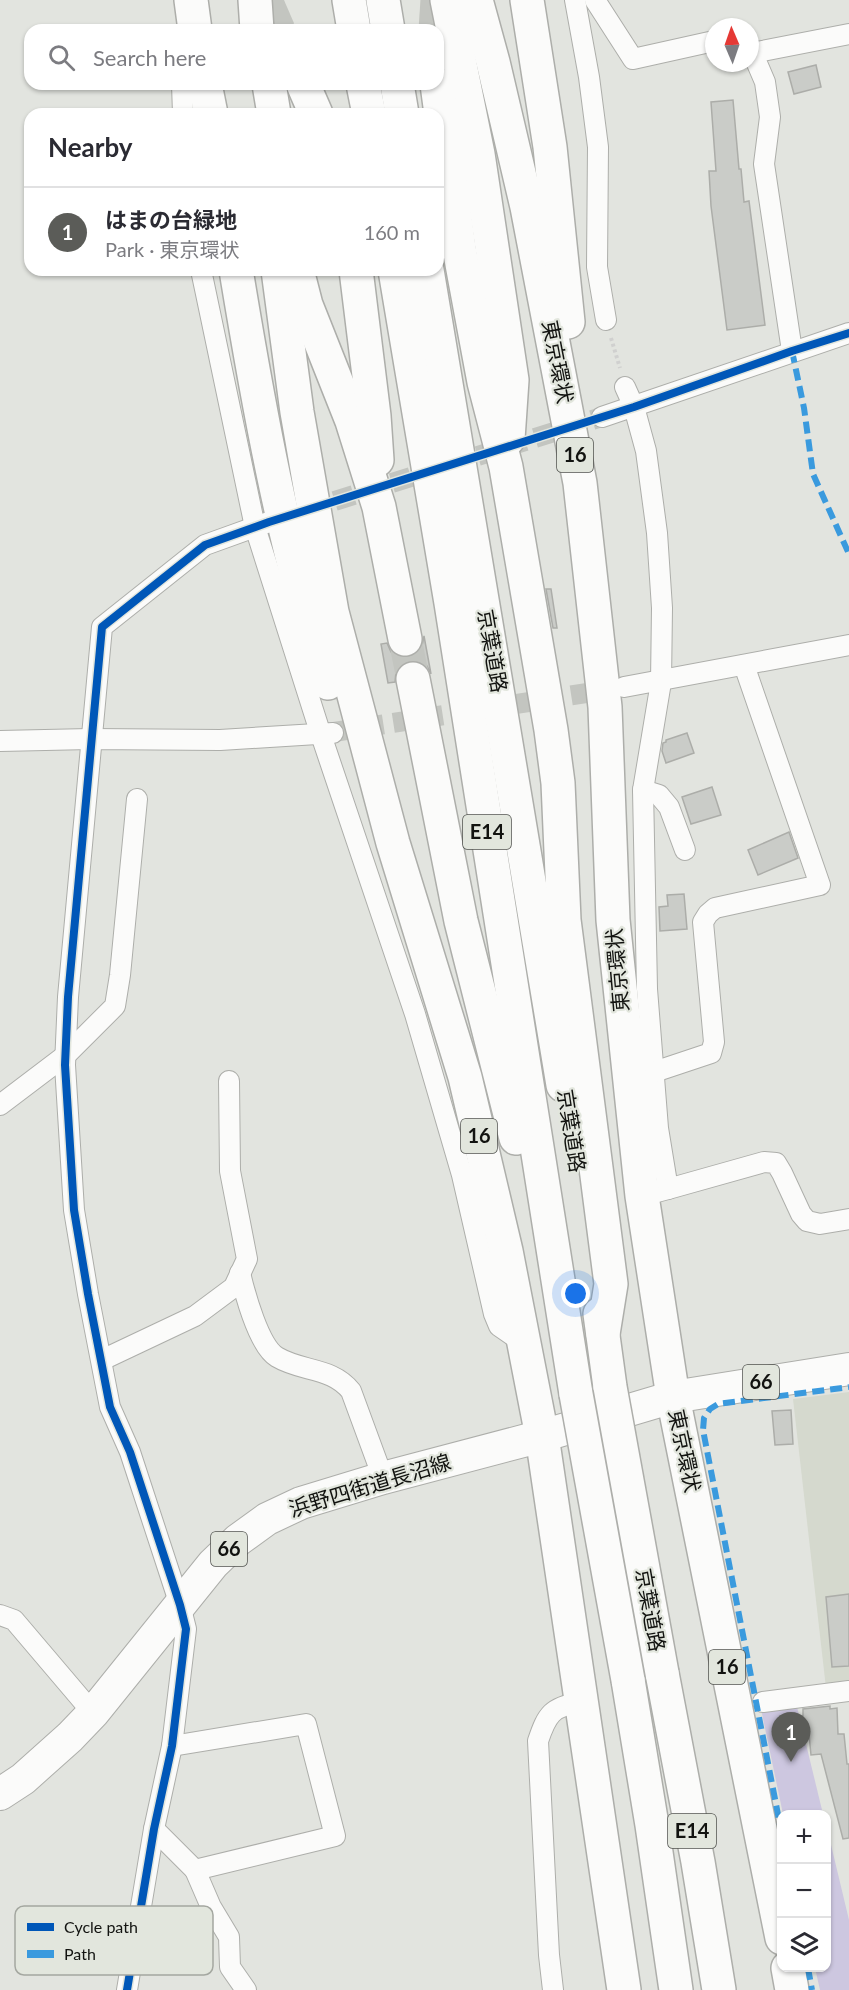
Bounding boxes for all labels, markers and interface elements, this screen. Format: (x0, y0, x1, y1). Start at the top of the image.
north arrow (705, 18, 759, 72)
search box (24, 24, 444, 90)
icon: search (45, 41, 78, 74)
text: Search here (93, 44, 206, 71)
text: Nearby (48, 131, 133, 163)
text: はまの台緑地 (105, 206, 237, 233)
text: 1 (62, 220, 73, 244)
text: 160 m (364, 220, 420, 244)
text: Park · 東京環状 (105, 237, 240, 261)
street label: 東京環状 (538, 318, 579, 405)
road number: 16 (557, 438, 593, 472)
street label: 京葉道路 (474, 607, 513, 694)
road number: E14 (463, 815, 511, 849)
street label: 東京環状 (600, 927, 633, 1013)
street label: 京葉道路 (554, 1087, 591, 1174)
road number: 16 (461, 1119, 497, 1153)
your location (561, 1279, 590, 1308)
road number: 66 (743, 1365, 779, 1399)
street label: 東京環状 (665, 1407, 706, 1494)
street label: 浜野四街道長沼線 (286, 1448, 454, 1521)
road number: 66 (211, 1532, 247, 1566)
street label: 京葉道路 (632, 1566, 671, 1653)
road number: 16 (709, 1650, 745, 1684)
pin: 1 (772, 1712, 810, 1762)
map controls (777, 1810, 831, 1972)
button: + (777, 1810, 831, 1864)
road number: E14 (668, 1814, 716, 1848)
button: − (777, 1864, 831, 1918)
legend (15, 1906, 213, 1975)
text: Cycle path (64, 1917, 138, 1936)
button: layers (777, 1918, 831, 1972)
text: Path (64, 1944, 96, 1963)

